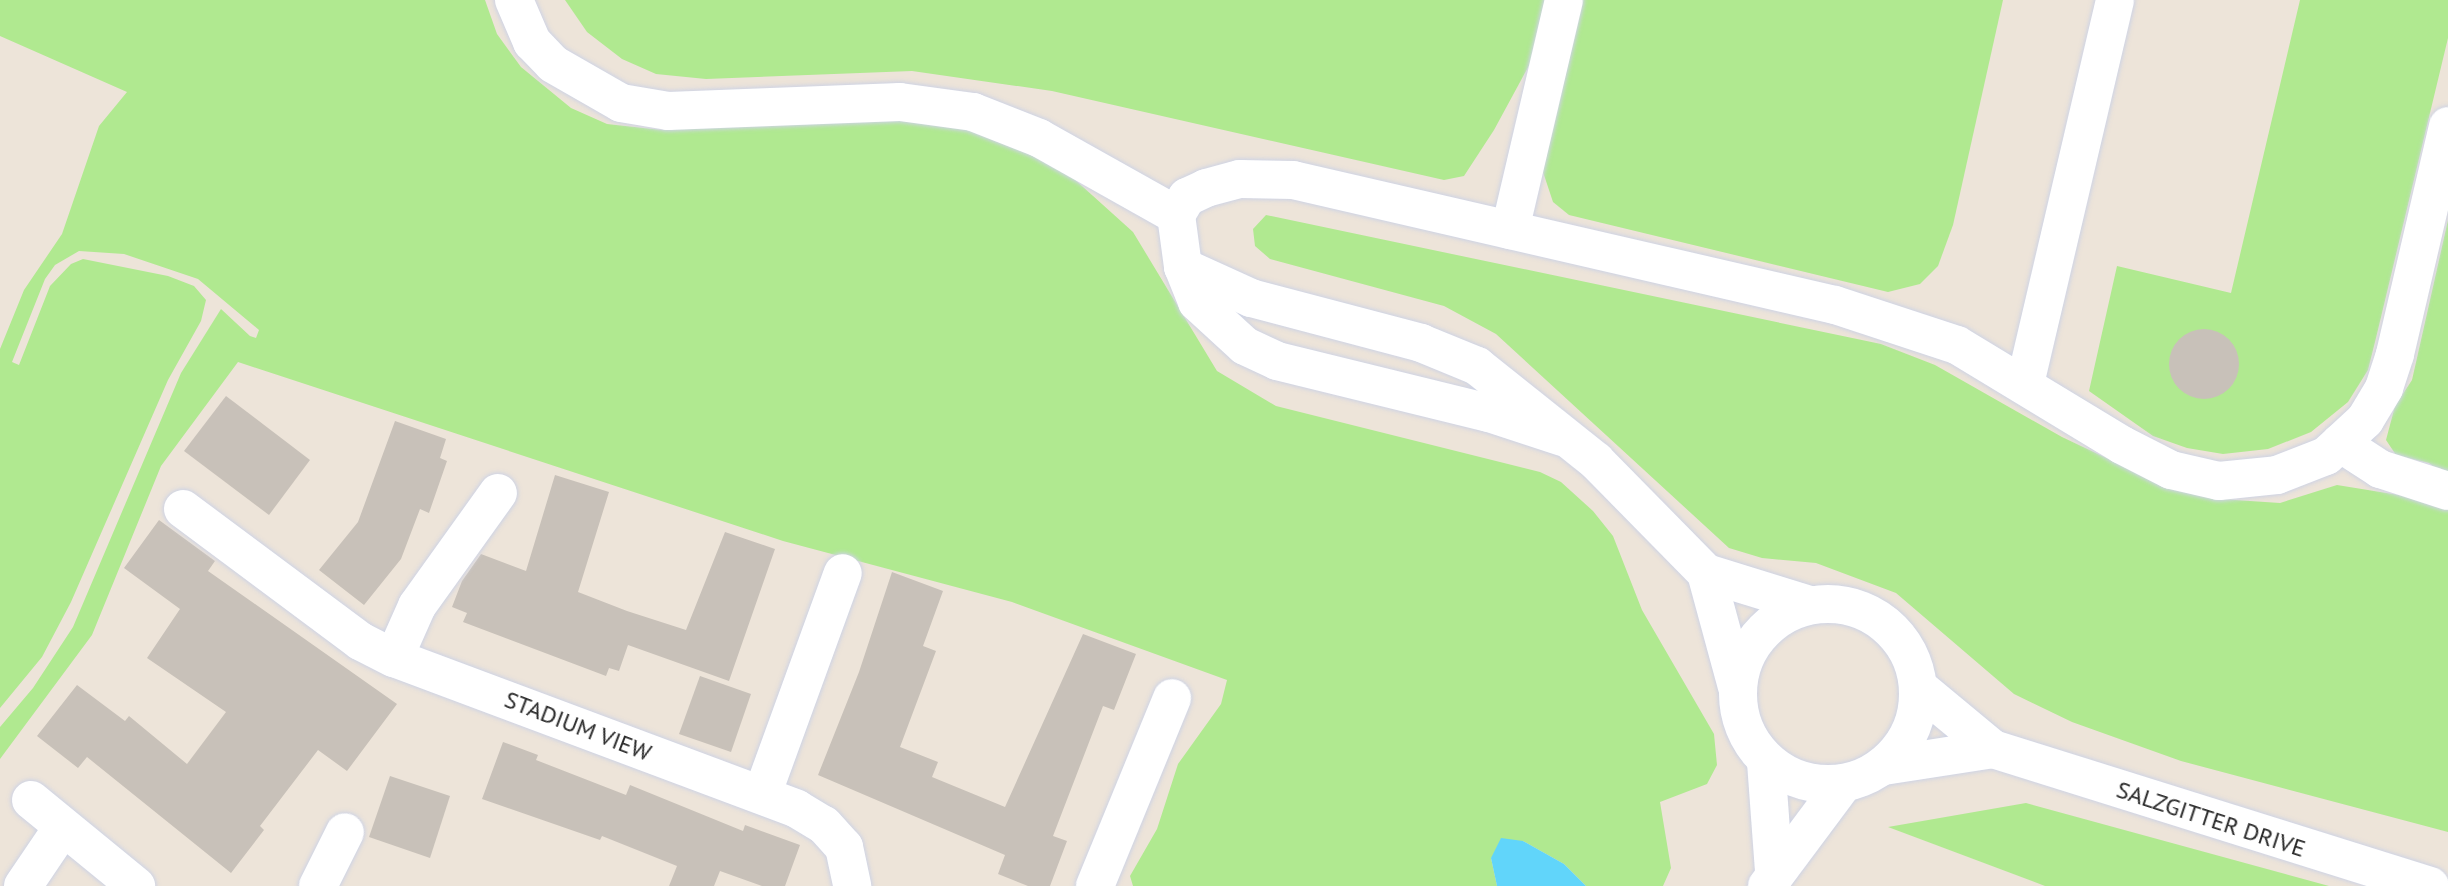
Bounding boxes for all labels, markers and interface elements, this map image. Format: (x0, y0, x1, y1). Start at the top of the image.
street label: STADIUM VIEW (500, 685, 656, 767)
street label: SALZGITTER DRIVE (2113, 775, 2309, 863)

